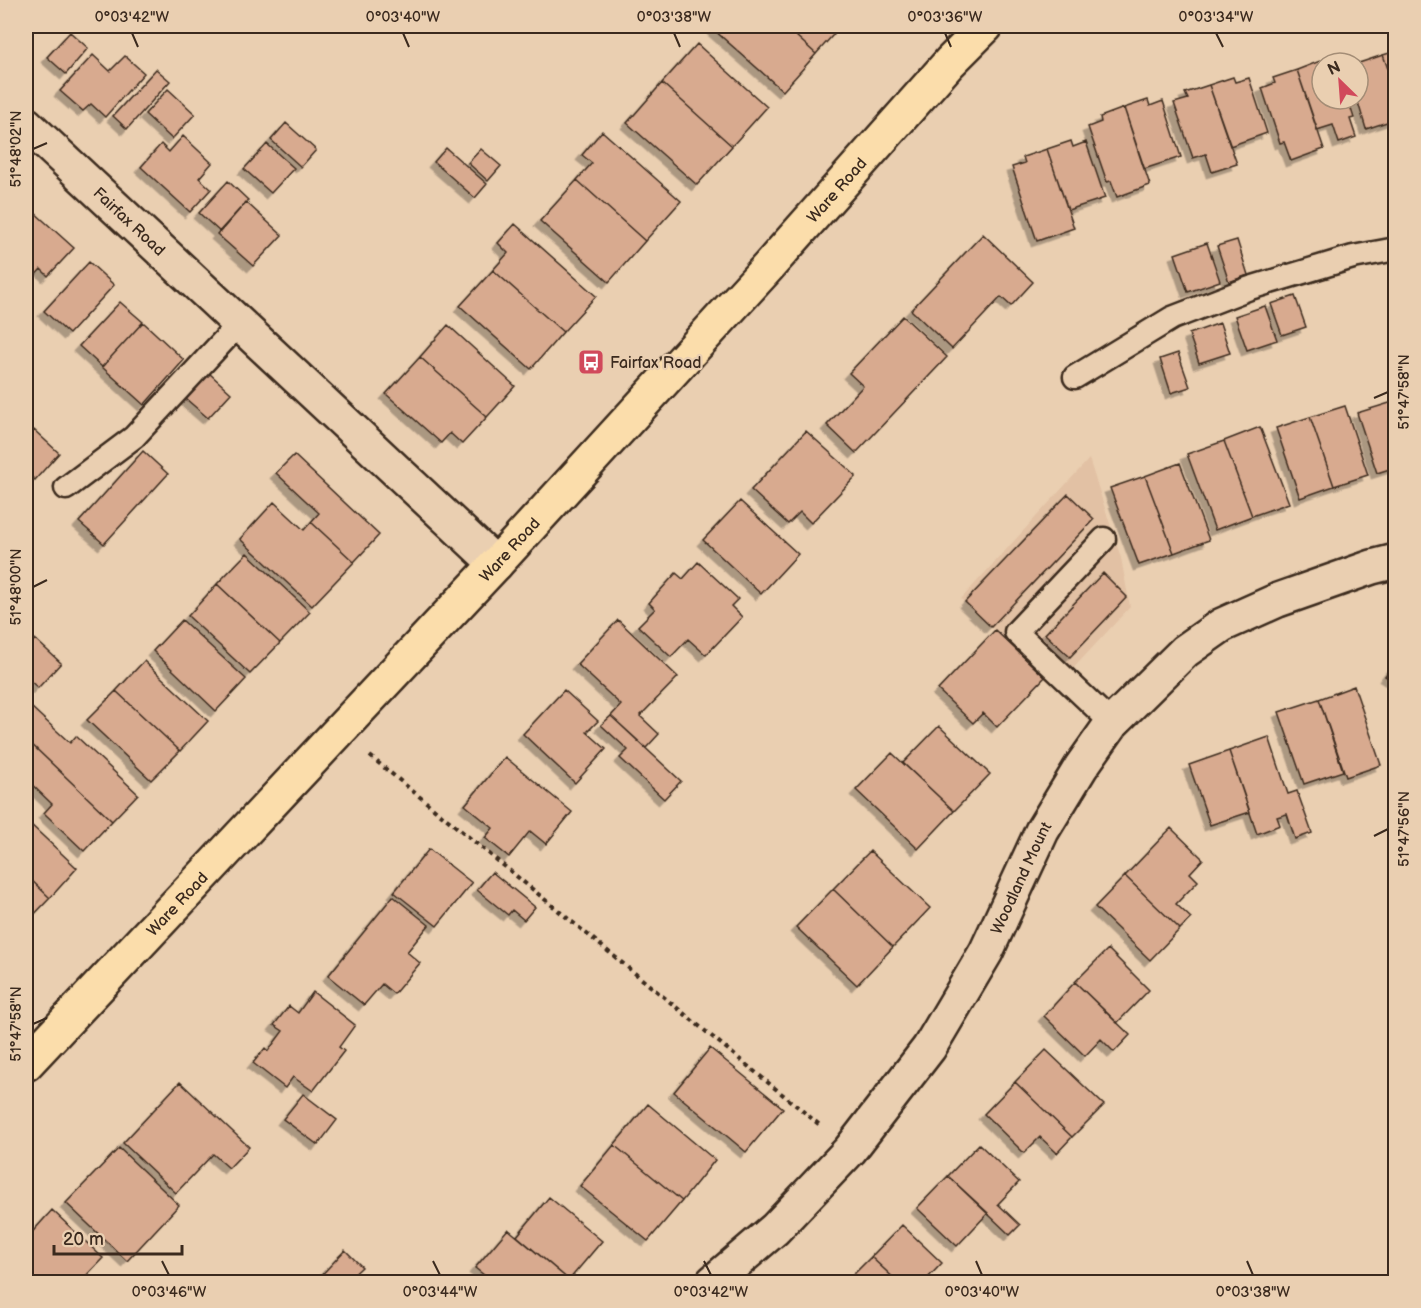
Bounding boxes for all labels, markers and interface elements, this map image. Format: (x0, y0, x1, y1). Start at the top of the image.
text: 0°03'42"W (95, 8, 170, 27)
text: 0°03'40"W (366, 8, 441, 27)
text: 0°03'38"W (637, 8, 712, 27)
text: 0°03'36"W (908, 8, 983, 27)
text: 0°03'34"W (1179, 8, 1254, 27)
north arrow (1310, 51, 1370, 111)
text: N (1325, 58, 1344, 80)
text: 51°48'02"N (7, 110, 26, 188)
street label: Ware Road (804, 154, 871, 227)
street label: Fairfax Road (89, 184, 169, 260)
bus stop icon: Fairfax Road (576, 347, 606, 377)
place label: Fairfax Road (610, 354, 702, 373)
text: 51°47'58"N (1395, 354, 1414, 430)
street label: Ware Road (476, 514, 545, 587)
text: 51°48'00"N (7, 548, 26, 626)
text: 51°47'56"N (1395, 791, 1414, 867)
street label: Woodland Mount (988, 819, 1056, 938)
street label: Ware Road (143, 869, 212, 941)
text: 51°47'58"N (7, 986, 26, 1062)
scale bar (54, 1218, 182, 1256)
text: 20 m (63, 1229, 104, 1250)
text: 0°03'46"W (132, 1283, 207, 1302)
text: 0°03'44"W (403, 1283, 478, 1302)
text: 0°03'42"W (674, 1283, 749, 1302)
text: 0°03'40"W (945, 1283, 1020, 1302)
text: 0°03'38"W (1216, 1283, 1291, 1302)

